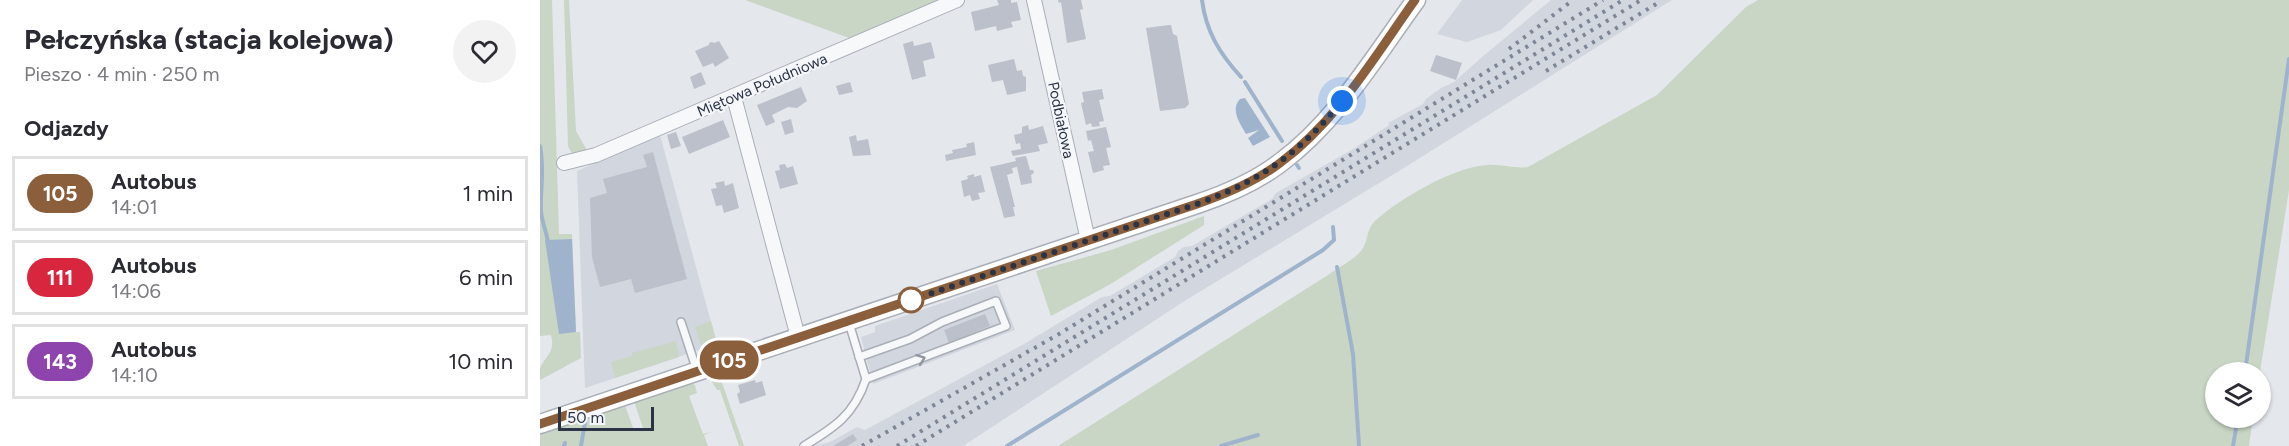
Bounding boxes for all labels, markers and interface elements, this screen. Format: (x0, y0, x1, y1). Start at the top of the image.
button: heart (453, 20, 516, 83)
text: Pełczyńska (stacja kolejowa) (24, 22, 394, 56)
street label: Miętowa Południowa (694, 49, 830, 121)
text: Pieszo · 4 min · 250 m (24, 62, 219, 86)
street label: Podbiałowa (1044, 80, 1078, 160)
your location (1327, 86, 1357, 116)
text: Odjazdy (24, 115, 109, 142)
text: Autobus (111, 168, 197, 195)
text: 1 min (462, 180, 513, 207)
text: 105 (43, 181, 77, 206)
text: 14:01 (111, 195, 158, 219)
text: Autobus (111, 252, 197, 279)
text: 6 min (459, 264, 513, 291)
text: 111 (47, 265, 73, 290)
text: 14:06 (111, 279, 161, 303)
unlabelled marker (898, 287, 924, 313)
text: Autobus (111, 336, 197, 363)
line badge: 105 (694, 340, 764, 380)
text: 10 min (448, 348, 513, 375)
text: 105 (712, 348, 746, 373)
text: 143 (43, 349, 77, 374)
one-way arrow (915, 354, 926, 366)
map controls (2205, 362, 2271, 428)
button: layers (2205, 362, 2271, 428)
text: 14:10 (111, 363, 158, 387)
scale bar (558, 404, 654, 432)
text: 50 m (567, 408, 604, 427)

